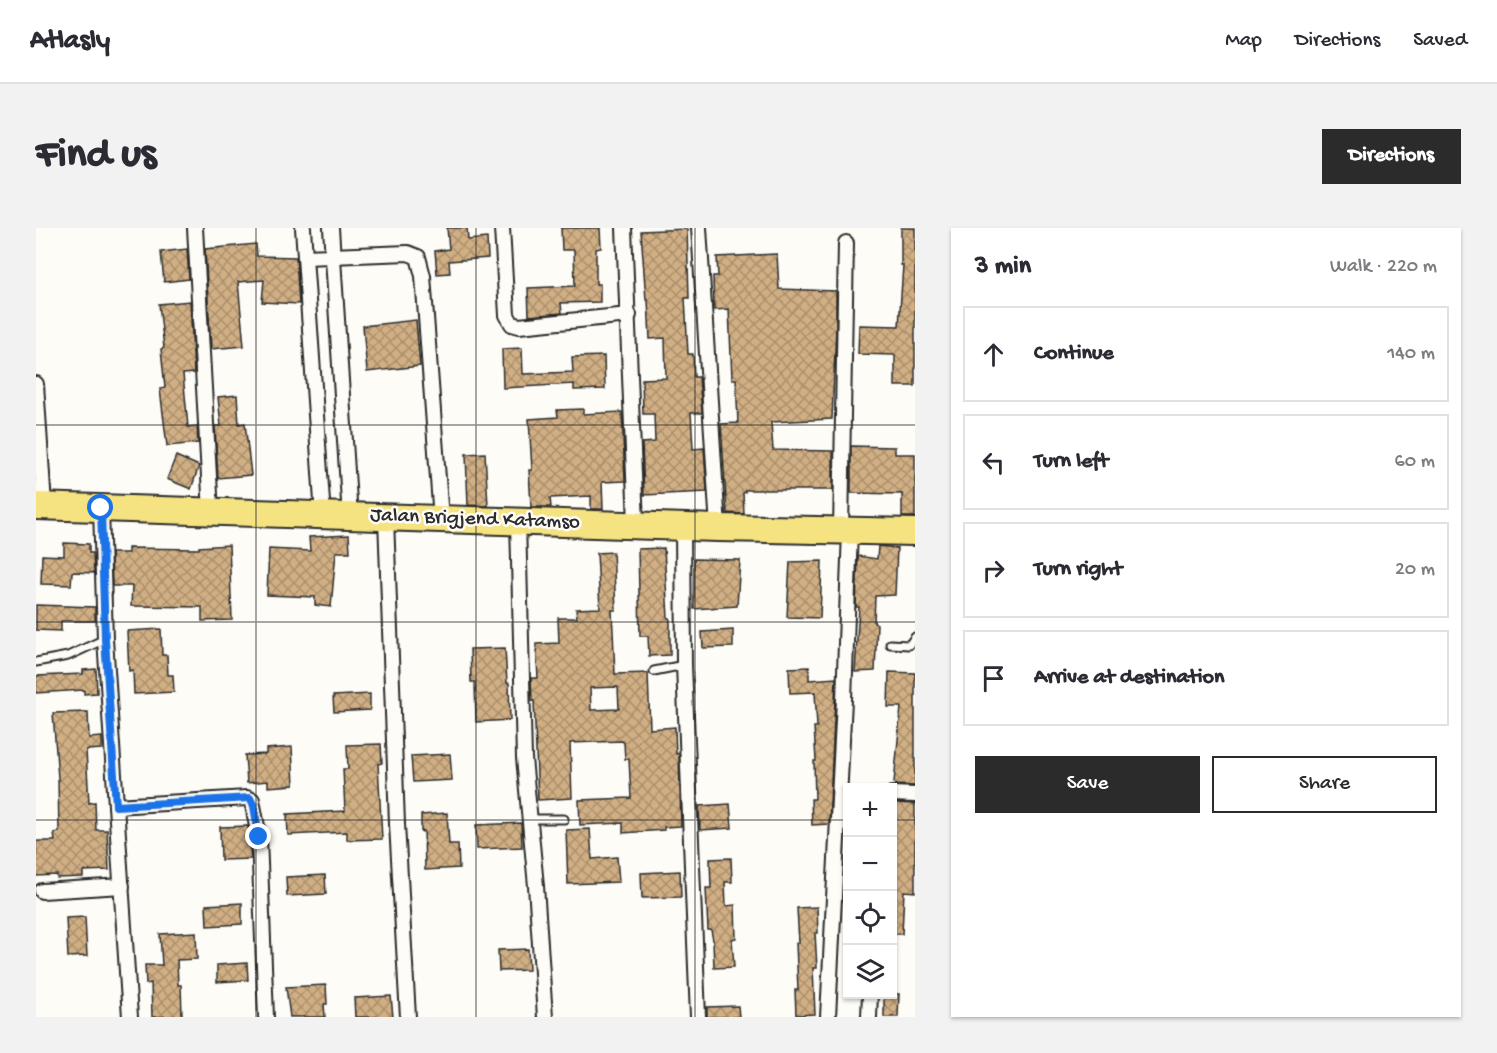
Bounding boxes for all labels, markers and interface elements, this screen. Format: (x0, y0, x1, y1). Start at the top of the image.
text: Atlasly (30, 25, 110, 58)
text: Map (1225, 29, 1262, 54)
text: Directions (1295, 29, 1380, 54)
text: Saved (1413, 29, 1467, 54)
button: Directions (1322, 129, 1461, 184)
text: Find us (36, 132, 156, 181)
text: 3 min (975, 252, 1031, 283)
text: Walk · 220 m (1330, 256, 1437, 279)
icon: ahead (977, 338, 1010, 371)
text: Continue (1034, 341, 1114, 367)
text: 140 m (1387, 343, 1435, 366)
icon: left (977, 446, 1010, 479)
text: Turn left (1034, 449, 1108, 475)
text: 60 m (1395, 451, 1435, 474)
route start (87, 494, 113, 520)
street label: Jalan Brigjend Katamso (370, 504, 580, 536)
icon: right (977, 554, 1010, 587)
text: Turn right (1034, 557, 1122, 583)
text: 20 m (1395, 559, 1435, 582)
icon: arrive (977, 662, 1010, 695)
text: Arrive at destination (1034, 665, 1224, 691)
button: Save (975, 756, 1200, 813)
button: Share (1212, 756, 1437, 813)
map controls (843, 783, 897, 999)
button: + (843, 783, 897, 837)
route end (245, 823, 271, 849)
button: − (843, 837, 897, 891)
button: locate (843, 891, 897, 945)
button: layers (843, 945, 897, 999)

